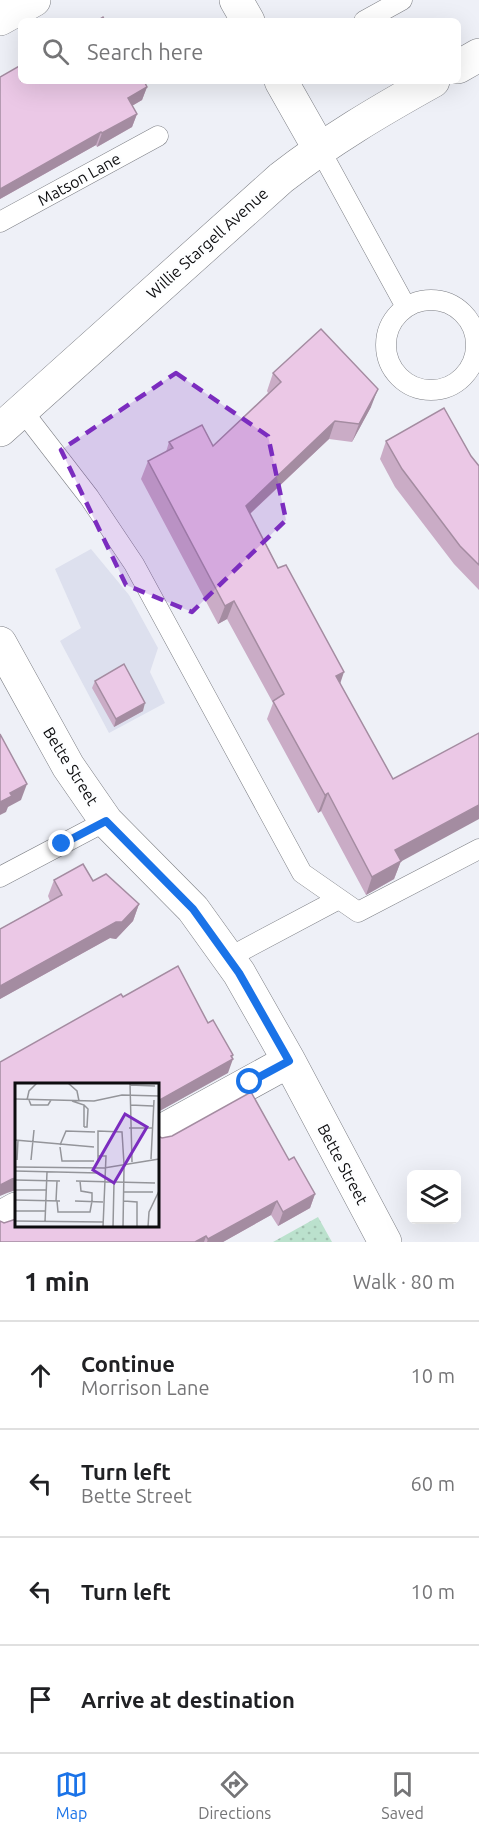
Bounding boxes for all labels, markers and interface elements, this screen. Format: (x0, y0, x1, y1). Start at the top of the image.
search box (18, 18, 461, 84)
icon: search (39, 35, 72, 68)
text: Search here (87, 39, 203, 64)
street label: Matson Lane (34, 149, 124, 209)
street label: Willie Stargell Avenue (143, 184, 271, 302)
street label: Bette Street (40, 724, 103, 809)
route end (48, 830, 74, 856)
route start (236, 1068, 262, 1094)
inset map (15, 1083, 159, 1227)
street label: Bette Street (314, 1121, 372, 1208)
map controls (407, 1170, 461, 1224)
button: layers (407, 1170, 461, 1224)
text: 1 min (24, 1267, 90, 1296)
text: Walk · 80 m (353, 1270, 455, 1293)
text: Continue (81, 1351, 175, 1376)
icon: ahead (24, 1359, 57, 1392)
text: 10 m (411, 1364, 455, 1387)
text: Morrison Lane (81, 1376, 209, 1399)
text: Turn left (81, 1459, 171, 1484)
icon: left (24, 1467, 57, 1500)
text: 60 m (411, 1472, 455, 1495)
text: Bette Street (81, 1484, 192, 1507)
icon: left (24, 1575, 57, 1608)
text: Turn left (81, 1579, 171, 1604)
text: 10 m (411, 1580, 455, 1603)
icon: arrive (24, 1683, 57, 1716)
text: Arrive at destination (81, 1687, 295, 1712)
tab: Map (55, 1768, 88, 1822)
tab: Directions (198, 1768, 271, 1822)
tab: Saved (381, 1768, 424, 1822)

